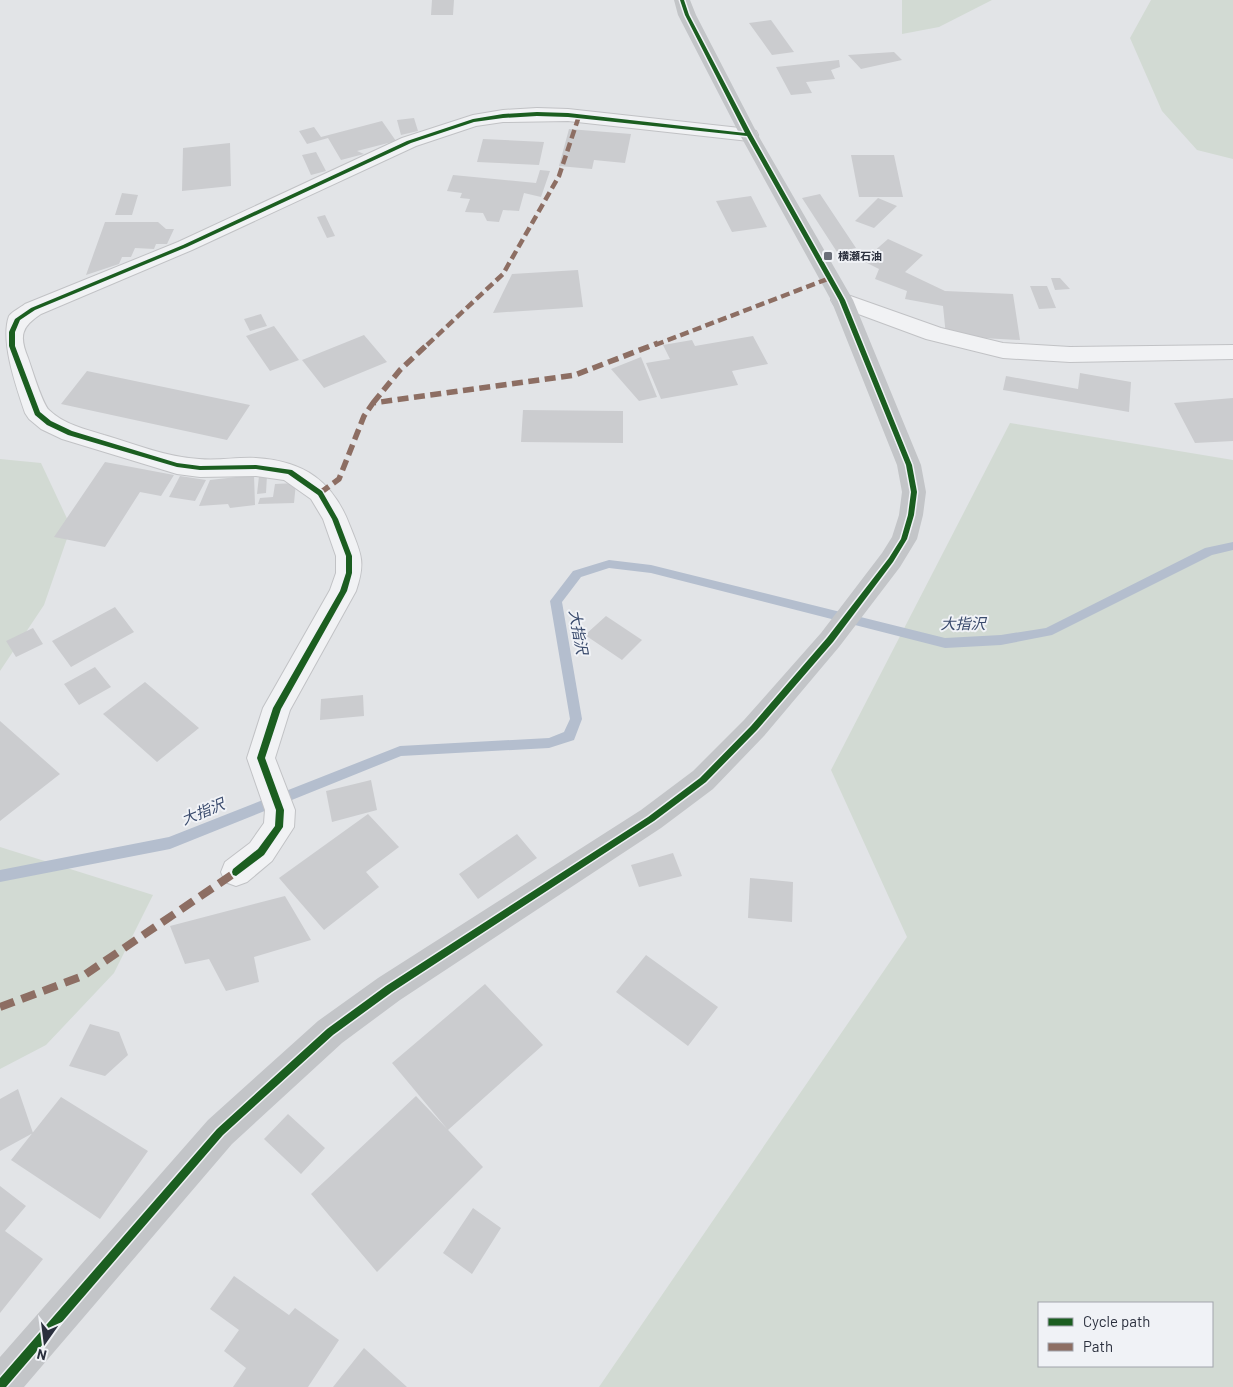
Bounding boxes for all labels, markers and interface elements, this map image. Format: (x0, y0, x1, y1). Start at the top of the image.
place label: 横瀬石油 (838, 249, 882, 262)
marker: 横瀬石油 (822, 250, 834, 262)
water label: 大指沢 (566, 608, 592, 658)
water label: 大指沢 (940, 614, 987, 632)
water label: 大指沢 (178, 794, 229, 828)
legend (1038, 1302, 1213, 1367)
text: Cycle path (1083, 1312, 1150, 1330)
north arrow (20, 1317, 70, 1367)
text: Path (1083, 1337, 1113, 1355)
text: N (35, 1346, 48, 1364)

